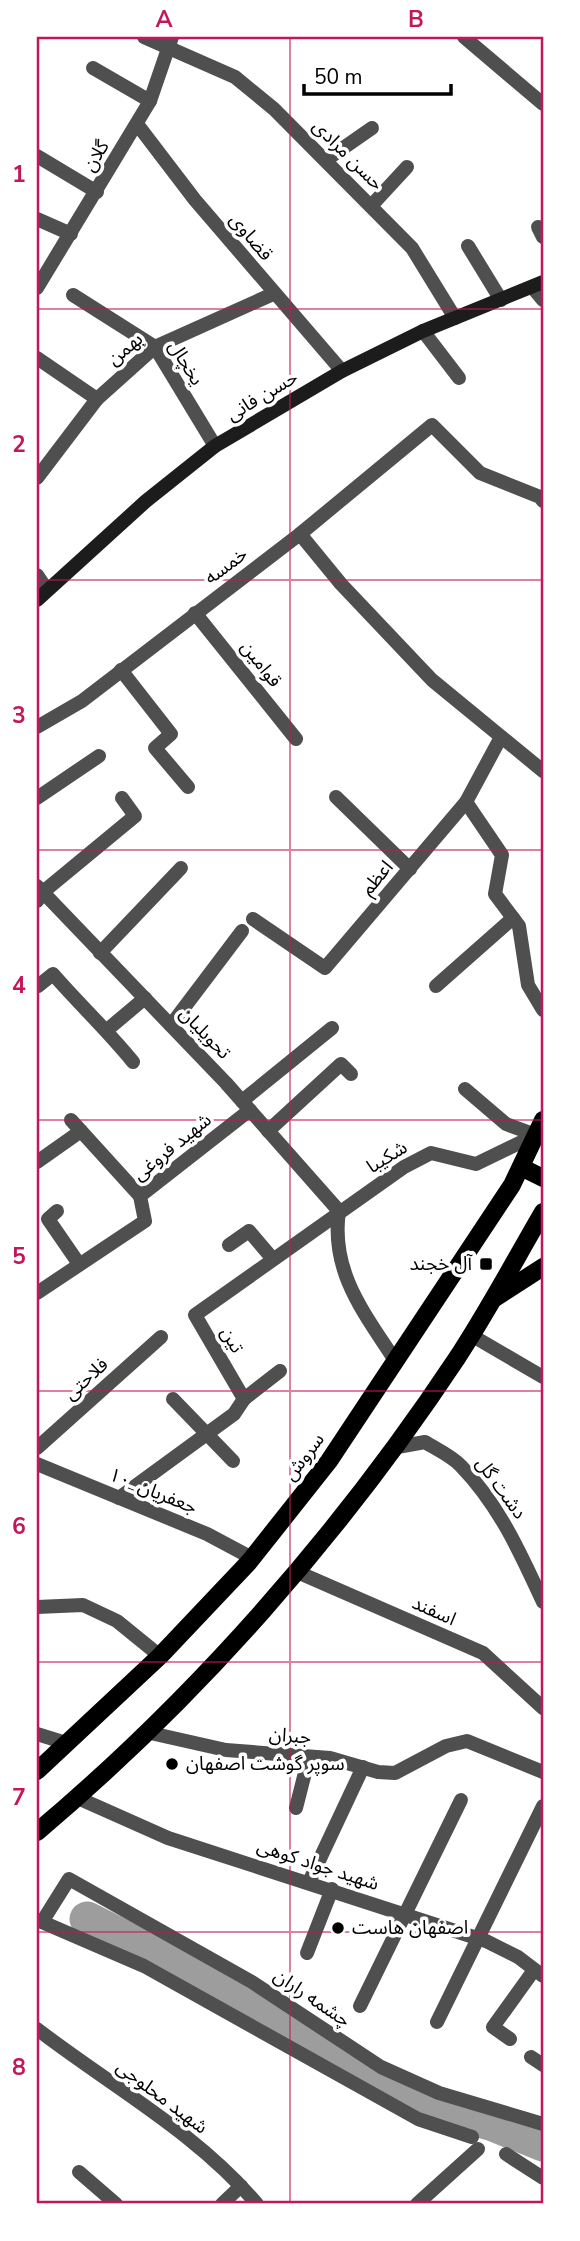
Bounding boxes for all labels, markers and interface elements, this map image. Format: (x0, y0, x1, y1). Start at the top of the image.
text: A (155, 4, 173, 35)
text: B (408, 4, 424, 35)
scale bar (304, 52, 450, 96)
text: 50 m (314, 63, 363, 91)
street label: حسن مرادی (307, 114, 389, 196)
street label: گلان (77, 134, 116, 177)
text: 1 (12, 159, 26, 190)
street label: قضاوی (223, 208, 279, 266)
street label: بهمن (101, 326, 149, 372)
street label: یخچال (162, 335, 210, 391)
street label: حسن فانی (221, 364, 303, 428)
text: 2 (12, 429, 26, 460)
street label: خمسه (199, 541, 253, 591)
street label: قوامین (234, 635, 288, 693)
text: 3 (12, 700, 26, 731)
street label: اعظم (355, 855, 400, 902)
text: 4 (12, 970, 26, 1001)
street label: تحویلیان (174, 1001, 236, 1065)
street label: شهید فروغی (127, 1107, 217, 1187)
street label: شکیبا (362, 1134, 412, 1180)
text: 5 (12, 1241, 26, 1272)
place label: آل خجند (410, 1251, 473, 1277)
marker: آل خجند (478, 1256, 494, 1272)
street label: تین (214, 1322, 250, 1358)
street label: فلاحتی (58, 1352, 114, 1406)
street label: سروش (277, 1428, 331, 1486)
street label: دشت گل (470, 1452, 532, 1524)
street label: ۱۰_جعفریان (105, 1462, 201, 1520)
text: 6 (12, 1511, 26, 1542)
street label: اسفند (408, 1590, 460, 1632)
street label: جبران (268, 1721, 312, 1751)
place label: سوپر گوشت اصفهان (186, 1751, 345, 1777)
marker: سوپر گوشت اصفهان (164, 1756, 180, 1772)
text: 7 (12, 1782, 26, 1813)
street label: شهید جواد کوهی (254, 1833, 382, 1897)
place label: اصفهان هاست (352, 1915, 468, 1941)
marker: اصفهان هاست (330, 1920, 346, 1936)
street label: چشمه راران (268, 1963, 356, 2033)
text: 8 (12, 2052, 26, 2083)
street label: شهید محلوجی (111, 2054, 213, 2140)

